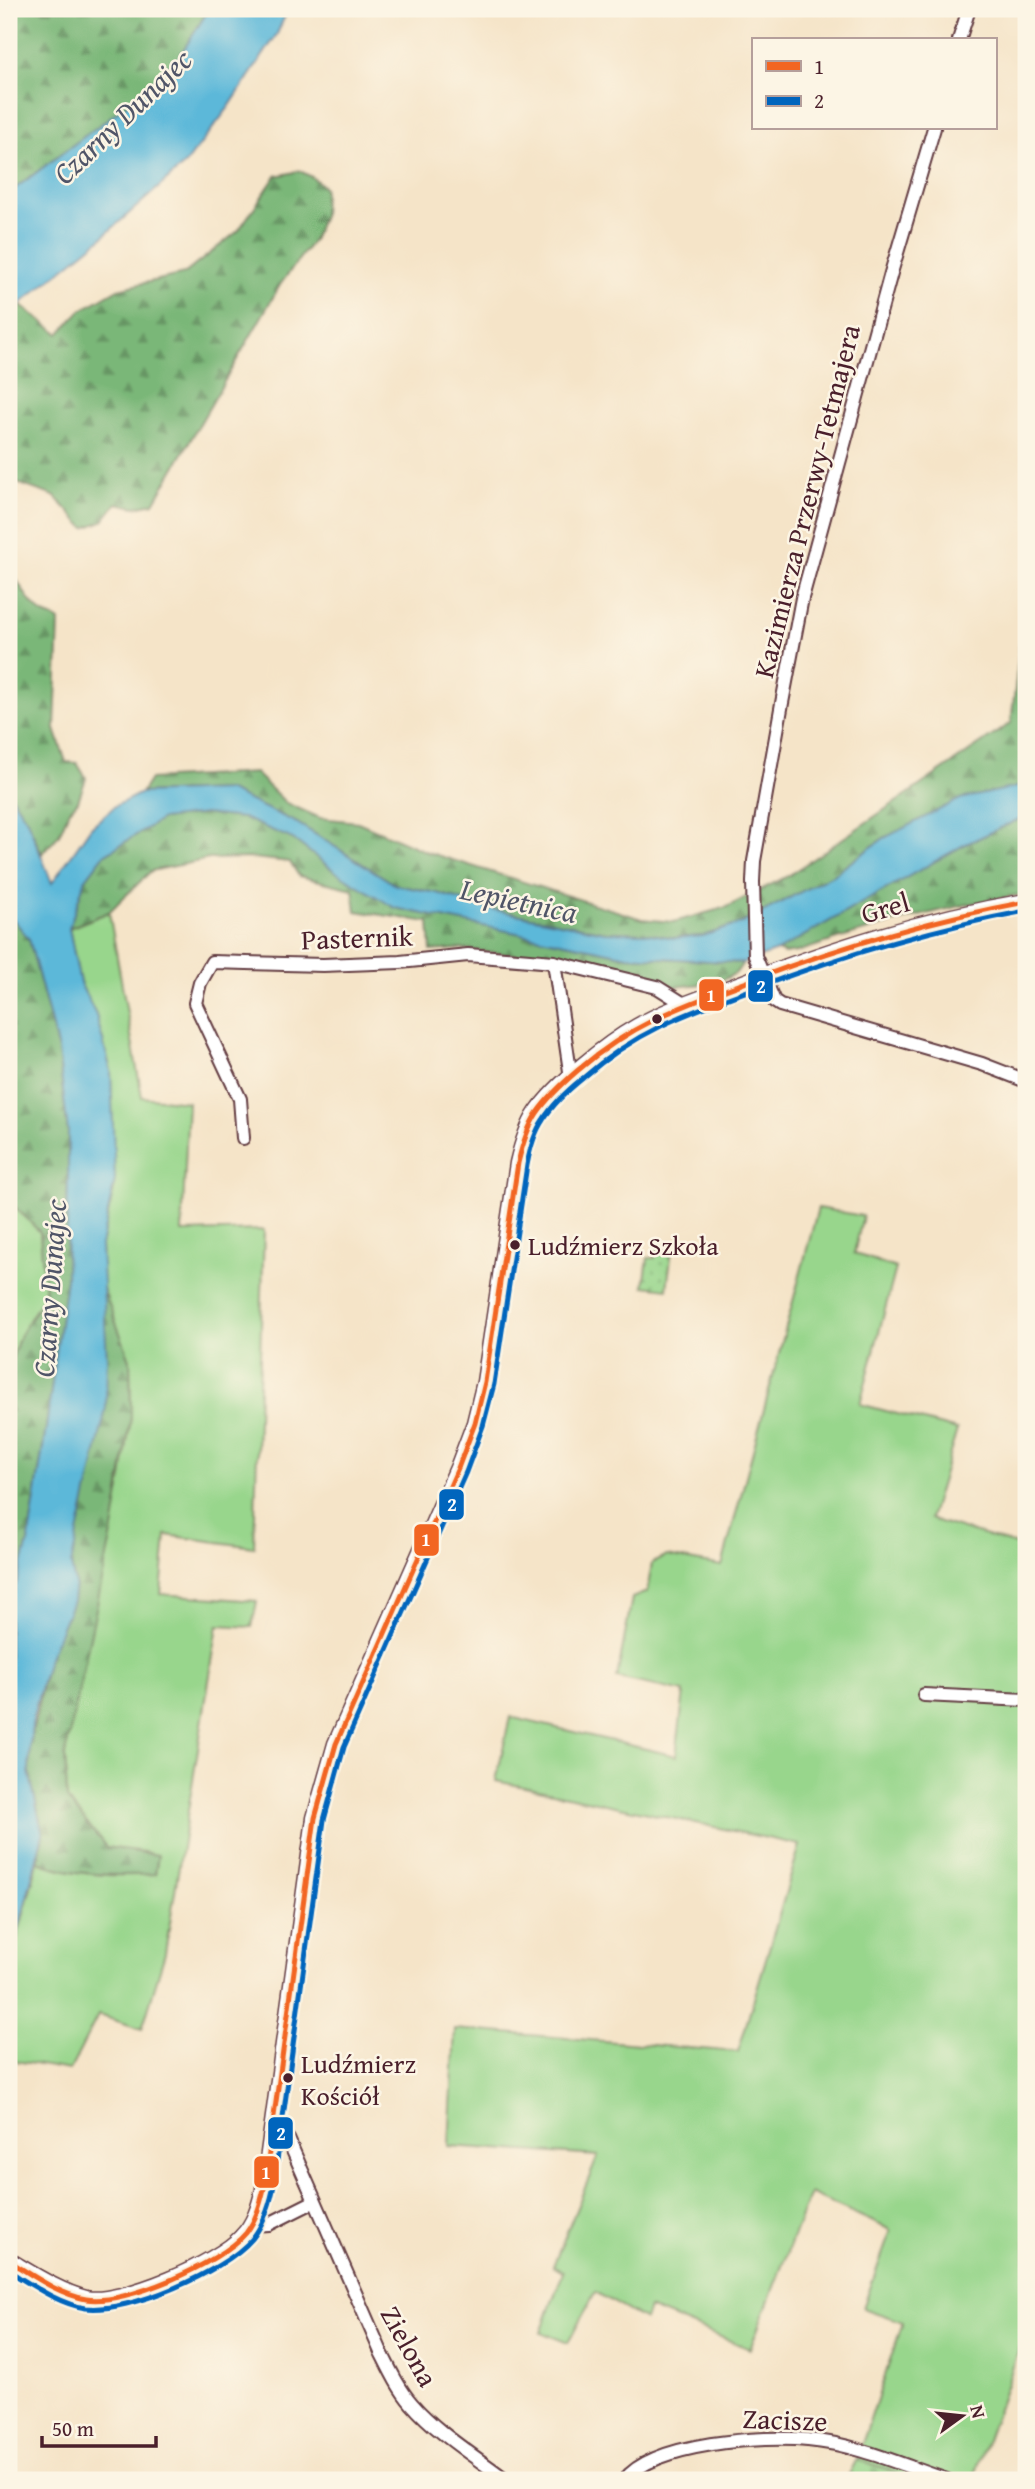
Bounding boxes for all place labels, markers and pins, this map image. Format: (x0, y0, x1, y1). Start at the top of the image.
unlabelled marker (650, 1012, 664, 1026)
place label: Ludźmierz Szkoła (528, 1226, 719, 1265)
marker: Ludźmierz Szkoła (508, 1238, 522, 1252)
place label: Ludźmierz Kościół (301, 2044, 416, 2115)
marker: Ludźmierz Kościół (281, 2071, 295, 2085)

